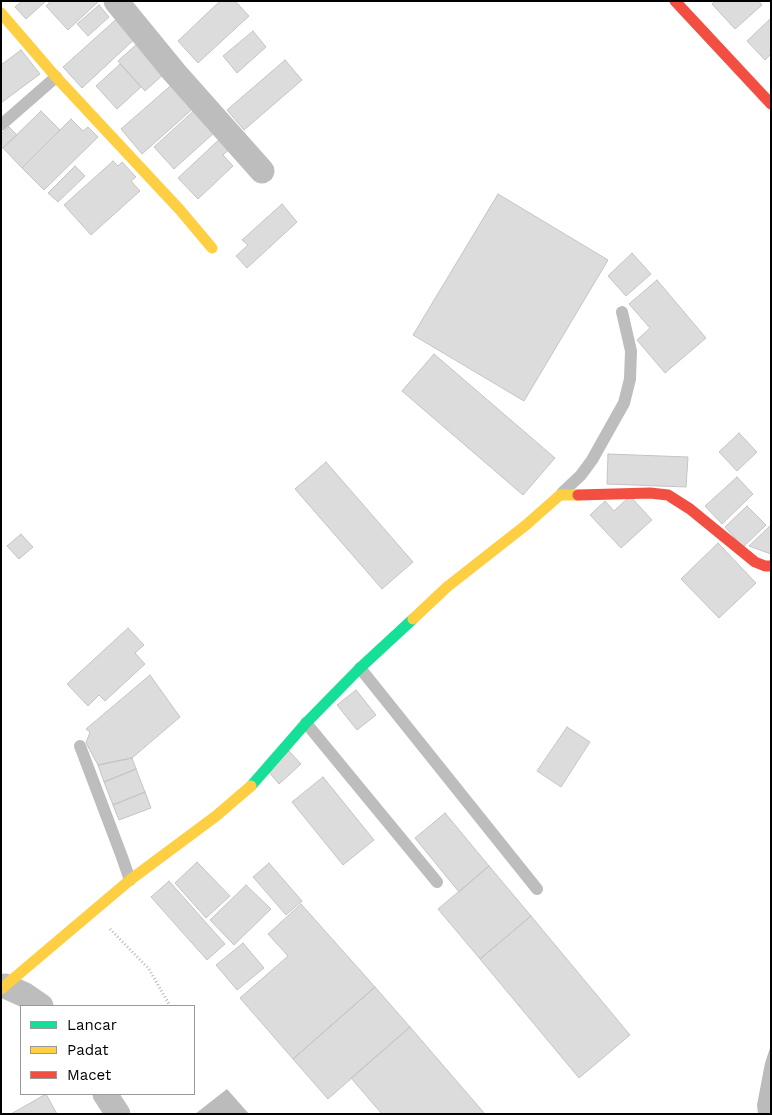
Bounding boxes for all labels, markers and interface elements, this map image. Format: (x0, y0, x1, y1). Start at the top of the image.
legend (20, 1005, 195, 1095)
text: Lancar (67, 1016, 117, 1034)
text: Padat (67, 1041, 109, 1059)
text: Macet (67, 1066, 111, 1084)

